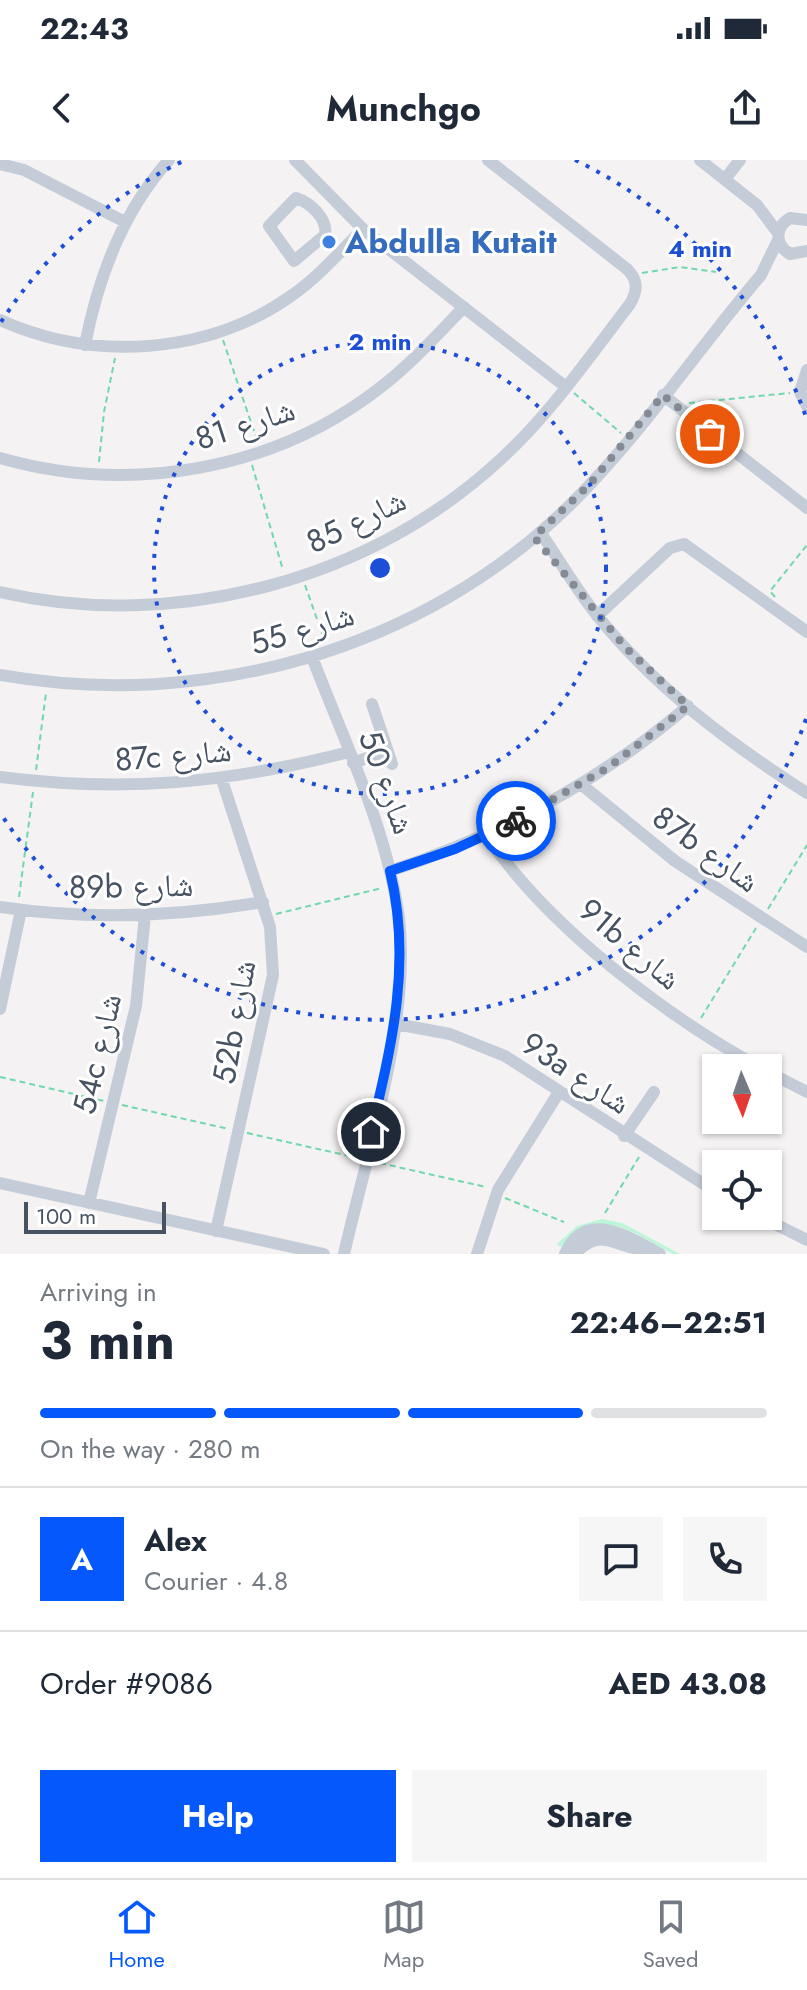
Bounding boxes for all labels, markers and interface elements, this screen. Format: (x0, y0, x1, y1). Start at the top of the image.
text: 22:43 (40, 7, 129, 50)
text: Munchgo (326, 82, 481, 134)
icon: back (40, 86, 84, 130)
icon: share (723, 86, 767, 130)
place label: Abdulla Kutait (344, 219, 558, 265)
text: 4 min (668, 231, 732, 266)
marker: Abdulla Kutait (320, 233, 338, 251)
text: 2 min (348, 324, 412, 359)
street label: شارع 81 (189, 386, 301, 462)
pin (676, 400, 744, 468)
icon: bag (688, 412, 732, 456)
street label: شارع 85 (298, 477, 414, 565)
centre of rings (366, 554, 394, 582)
street label: شارع 55 (244, 591, 360, 667)
street label: شارع 50 (347, 724, 427, 840)
street label: 87c شارع (113, 727, 233, 783)
courier (476, 781, 556, 861)
street label: 87b شارع (643, 794, 769, 904)
icon: bike (494, 799, 538, 843)
street label: 89b شارع (68, 862, 194, 910)
street label: 91b شارع (569, 887, 691, 1001)
street label: 52b شارع (201, 956, 267, 1088)
street label: 54c شارع (61, 989, 133, 1119)
street label: 93a شارع (512, 1021, 640, 1125)
north arrow (702, 1054, 782, 1134)
map controls (702, 1054, 782, 1230)
pin (337, 1098, 405, 1166)
icon: home (349, 1110, 393, 1154)
button: locate (702, 1150, 782, 1230)
scale bar (24, 1198, 166, 1234)
text: 100 m (36, 1200, 96, 1232)
text: Arriving in (40, 1273, 157, 1311)
text: 22:46–22:51 (570, 1301, 767, 1344)
text: 3 min (40, 1303, 175, 1379)
text: On the way · 280 m (40, 1430, 261, 1468)
button: chat (579, 1517, 663, 1601)
button: phone (683, 1517, 767, 1601)
text: Alex (144, 1519, 207, 1562)
text: A (71, 1538, 93, 1581)
text: Courier · 4.8 (144, 1562, 288, 1600)
text: Order #9086 (40, 1662, 213, 1705)
text: AED 43.08 (608, 1662, 767, 1705)
button: Help (40, 1770, 396, 1862)
button: Share (412, 1770, 767, 1862)
tab: Home (109, 1895, 165, 1975)
tab: Map (382, 1895, 426, 1975)
tab: Saved (643, 1895, 698, 1975)

